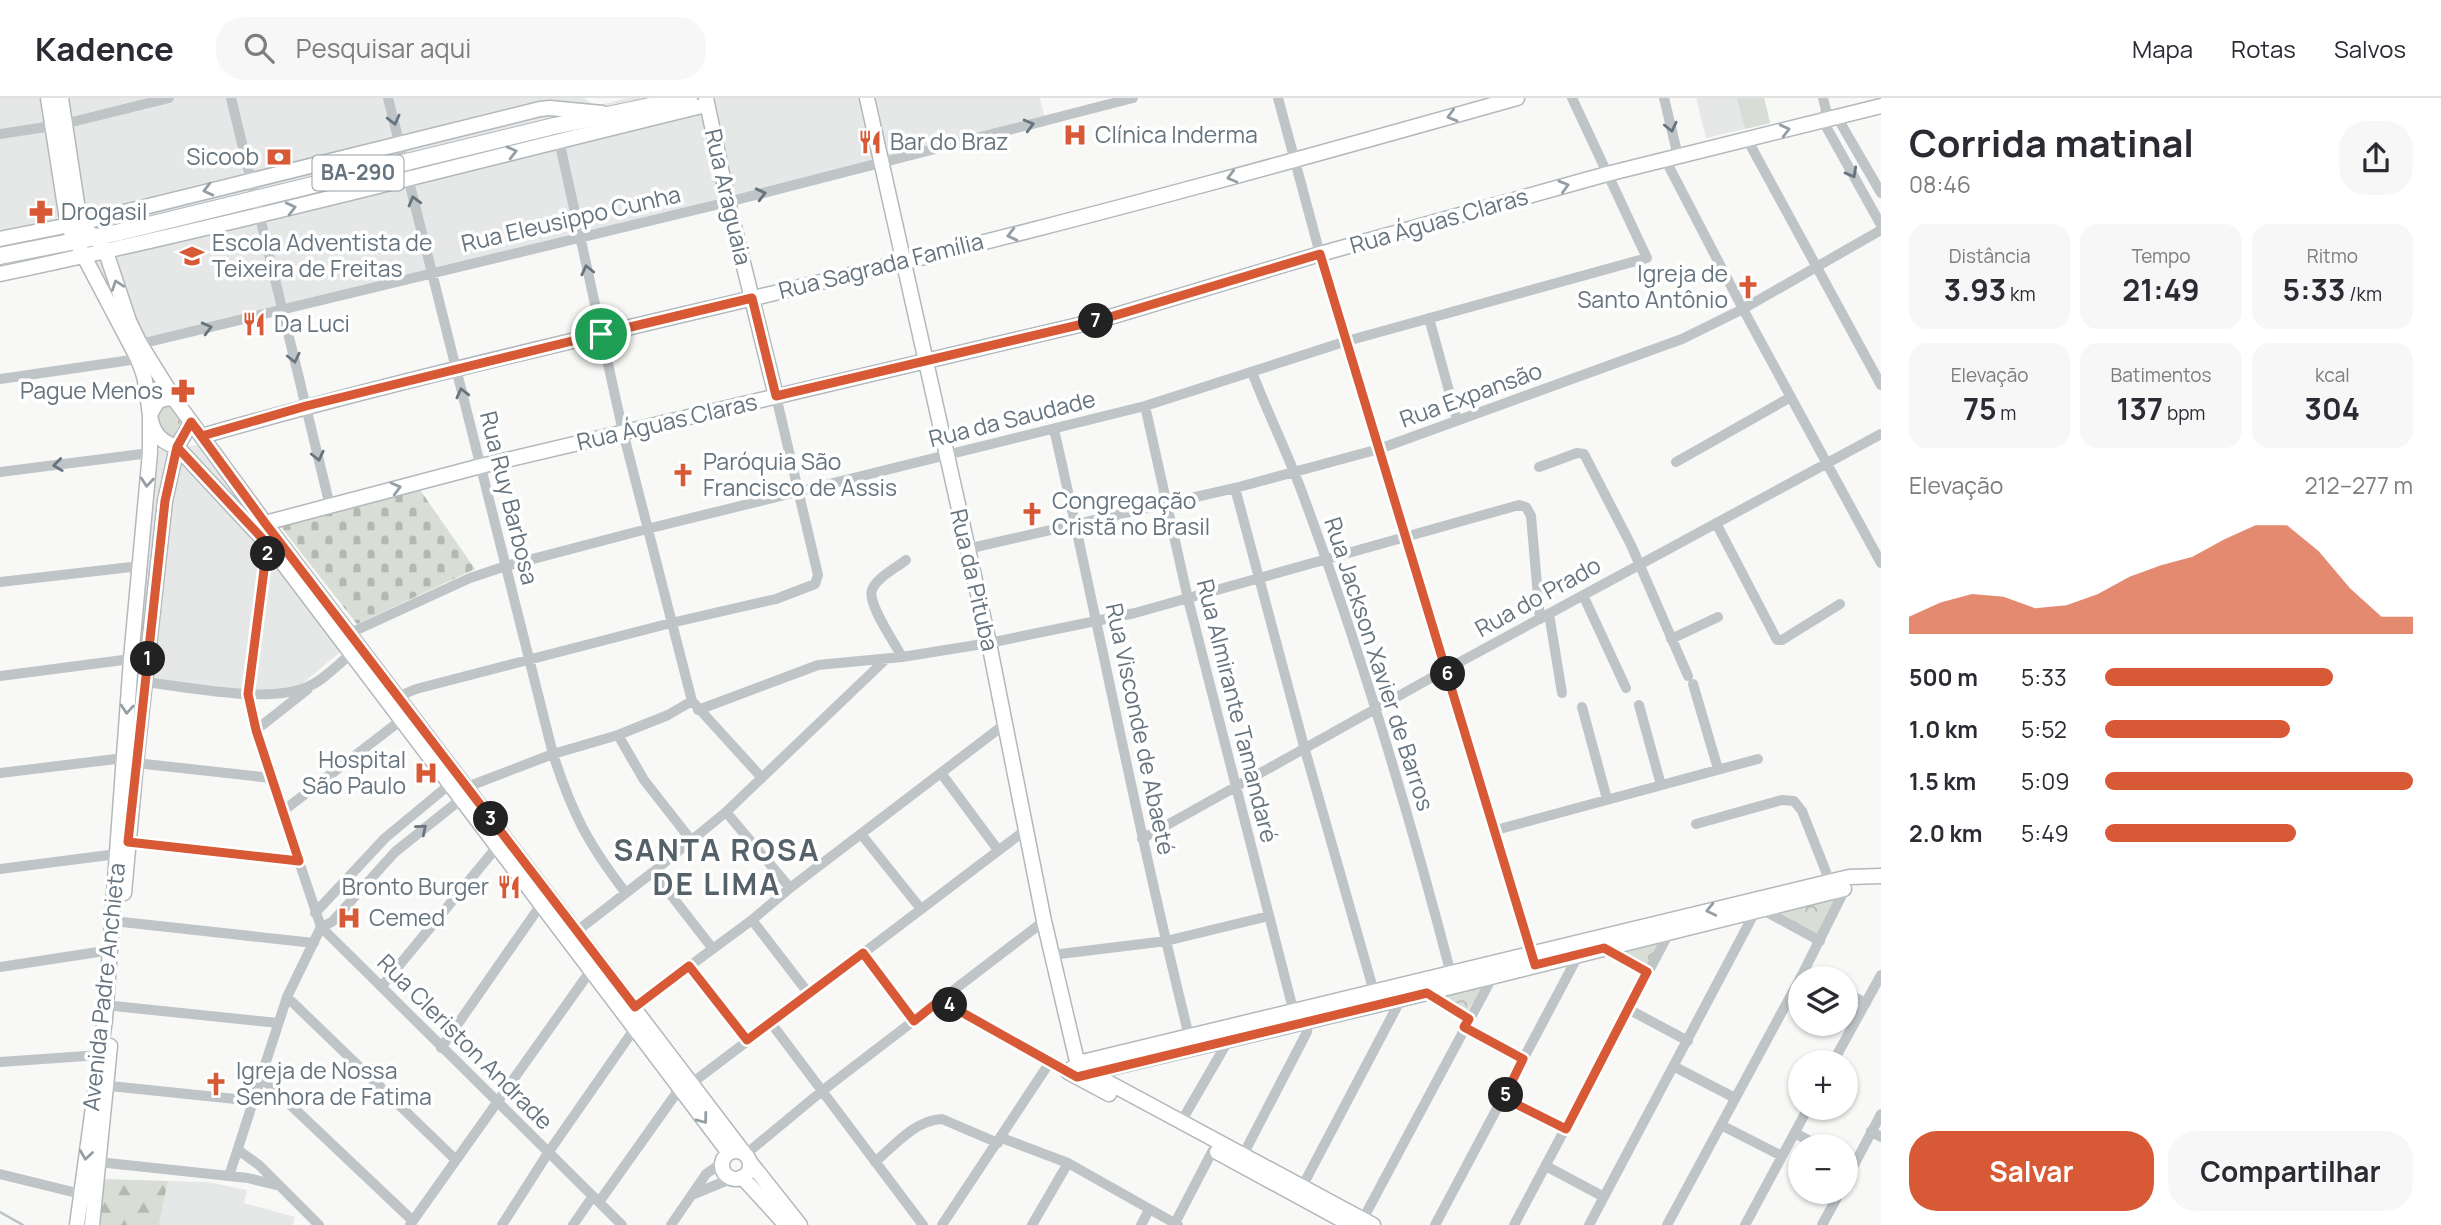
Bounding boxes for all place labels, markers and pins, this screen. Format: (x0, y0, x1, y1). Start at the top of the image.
place label: Clínica Inderma (1095, 118, 1258, 150)
hospital icon: Clínica Inderma (1061, 121, 1089, 149)
place label: Bar do Braz (890, 125, 1008, 157)
restaurant icon: Bar do Braz (856, 128, 884, 156)
place label: Sicoob (186, 140, 259, 172)
bank icon: Sicoob (265, 143, 293, 171)
place label: Drogasil (61, 195, 147, 227)
pharmacy icon: Drogasil (27, 198, 55, 226)
place label: Escola Adventista de Teixeira de Freitas (212, 226, 432, 284)
school or university icon: Escola Adventista de Teixeira de Freitas (178, 242, 206, 270)
place label: Igreja de Santo Antônio (1577, 257, 1728, 315)
church icon: Igreja de Santo Antônio (1734, 273, 1762, 301)
pin (571, 304, 631, 364)
pin: 7 (1078, 304, 1114, 339)
place label: Da Luci (274, 307, 350, 339)
restaurant icon: Da Luci (240, 310, 268, 338)
place label: Pague Menos (20, 374, 163, 406)
pharmacy icon: Pague Menos (169, 377, 197, 405)
place label: Paróquia São Francisco de Assis (703, 445, 897, 503)
church icon: Paróquia São Francisco de Assis (669, 461, 697, 489)
place label: Congregação Cristã no Brasil (1052, 484, 1210, 542)
church icon: Congregação Cristã no Brasil (1018, 500, 1046, 528)
pin: 2 (250, 536, 286, 572)
pin: 1 (130, 642, 166, 676)
pin: 6 (1430, 656, 1466, 692)
place label: Hospital São Paulo (302, 743, 406, 801)
hospital icon: Hospital São Paulo (412, 759, 440, 787)
pin: 3 (474, 802, 508, 836)
place label: Bronto Burger (342, 870, 489, 902)
restaurant icon: Bronto Burger (495, 873, 523, 901)
place label: Cemed (369, 901, 445, 933)
hospital icon: Cemed (335, 904, 363, 932)
pin: 4 (932, 988, 968, 1023)
place label: Igreja de Nossa Senhora de Fatima (236, 1054, 432, 1112)
church icon: Igreja de Nossa Senhora de Fatima (202, 1070, 230, 1098)
pin: 5 (1488, 1077, 1524, 1112)

